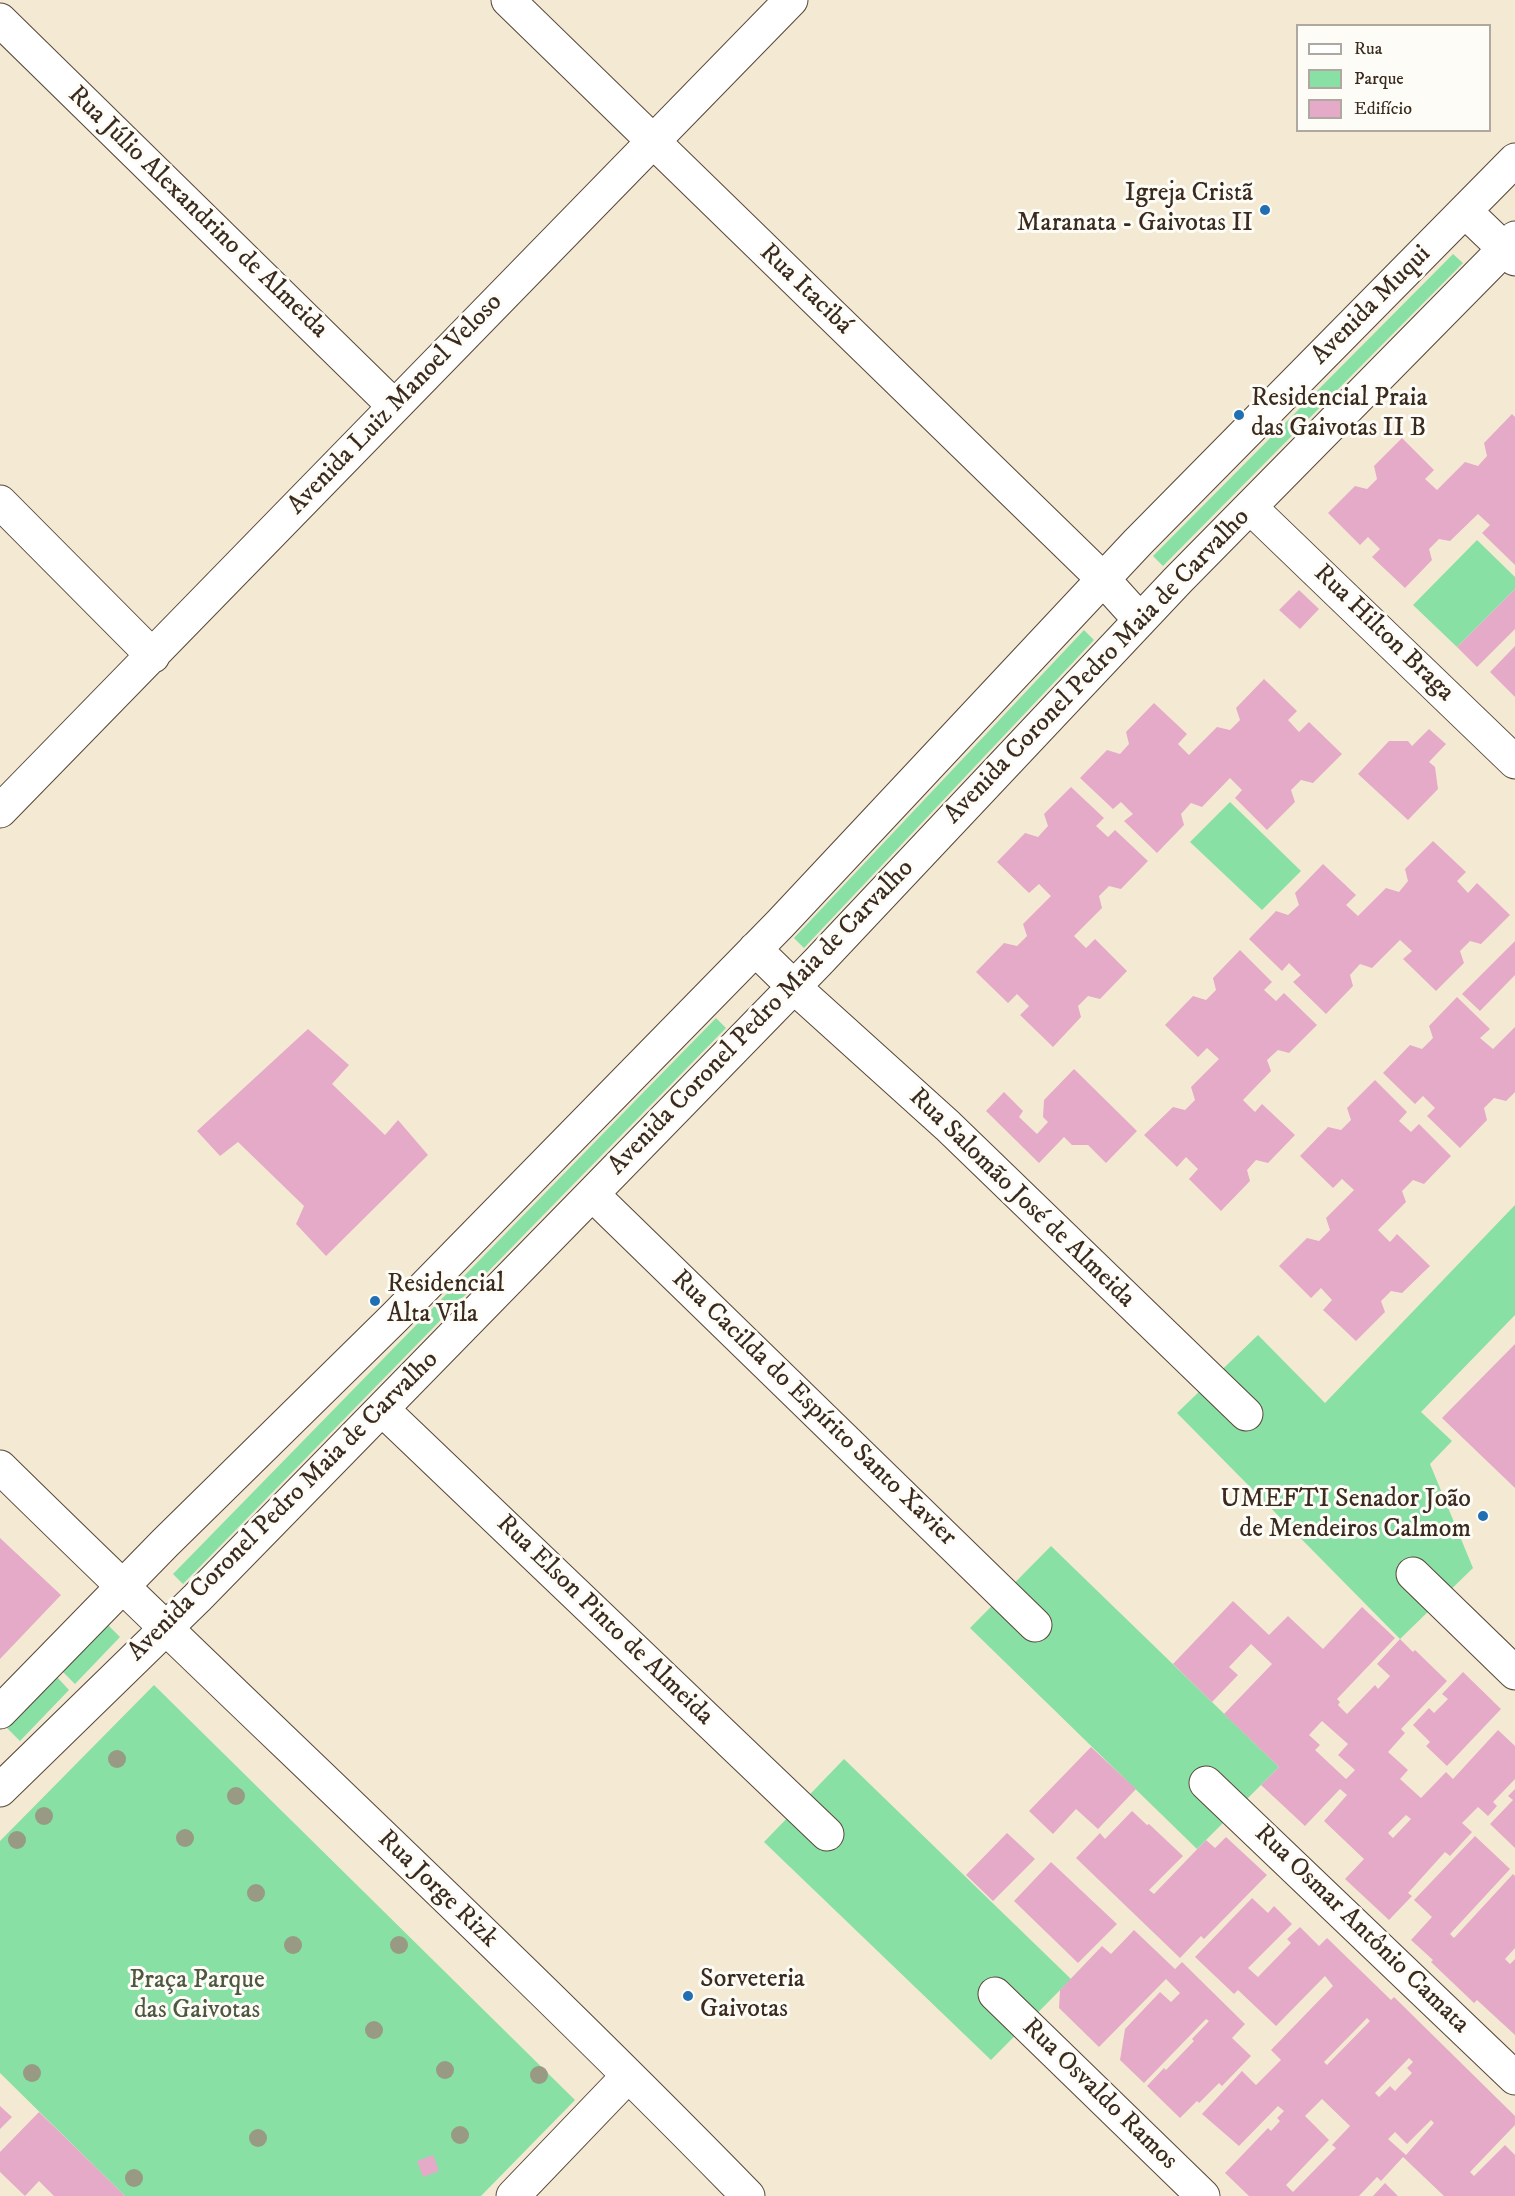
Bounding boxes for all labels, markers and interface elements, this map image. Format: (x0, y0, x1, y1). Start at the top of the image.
legend (1296, 24, 1491, 132)
text: Rua (1354, 38, 1382, 60)
text: Parque (1354, 68, 1404, 90)
street label: Rua Júlio Alexandrino de Almeida (60, 80, 334, 346)
text: Edifício (1354, 98, 1412, 120)
place label: Igreja Cristã Maranata - Gaivotas II (1017, 179, 1253, 240)
marker: Igreja Cristã Maranata - Gaivotas II (1258, 203, 1272, 217)
street label: Rua Itacibá (752, 238, 858, 342)
street label: Avenida Muqui (1306, 240, 1438, 372)
street label: Avenida Luiz Manoel Veloso (282, 288, 510, 522)
place label: Residencial Praia das Gaivotas II B (1251, 384, 1427, 446)
marker: Residencial Praia das Gaivotas II B (1232, 408, 1246, 422)
street label: Avenida Coronel Pedro Maia de Carvalho (939, 503, 1257, 831)
street label: Rua Hilton Braga (1306, 559, 1460, 709)
street label: Avenida Coronel Pedro Maia de Carvalho (603, 854, 921, 1182)
street label: Rua Salomão José de Almeida (901, 1083, 1141, 1315)
street label: Rua Cacilda do Espírito Santo Xavier (664, 1264, 962, 1554)
place label: Residencial Alta Vila (387, 1270, 504, 1332)
marker: Residencial Alta Vila (368, 1294, 382, 1308)
street label: Avenida Coronel Pedro Maia de Carvalho (122, 1345, 446, 1669)
place label: UMEFTI Senador João de Mendeiros Calmom (1220, 1485, 1471, 1546)
street label: Rua Elson Pinto de Almeida (489, 1509, 719, 1733)
marker: UMEFTI Senador João de Mendeiros Calmom (1476, 1509, 1490, 1523)
street label: Rua Osmar Antônio Camata (1247, 1819, 1475, 2041)
street label: Rua Jorge Rizk (370, 1825, 504, 1955)
place label: Sorveteria Gaivotas (700, 1965, 805, 2026)
park label: Praça Parque das Gaivotas (129, 1966, 265, 2027)
marker: Sorveteria Gaivotas (681, 1989, 695, 2003)
street label: Rua Osvaldo Ramos (1015, 2013, 1183, 2177)

